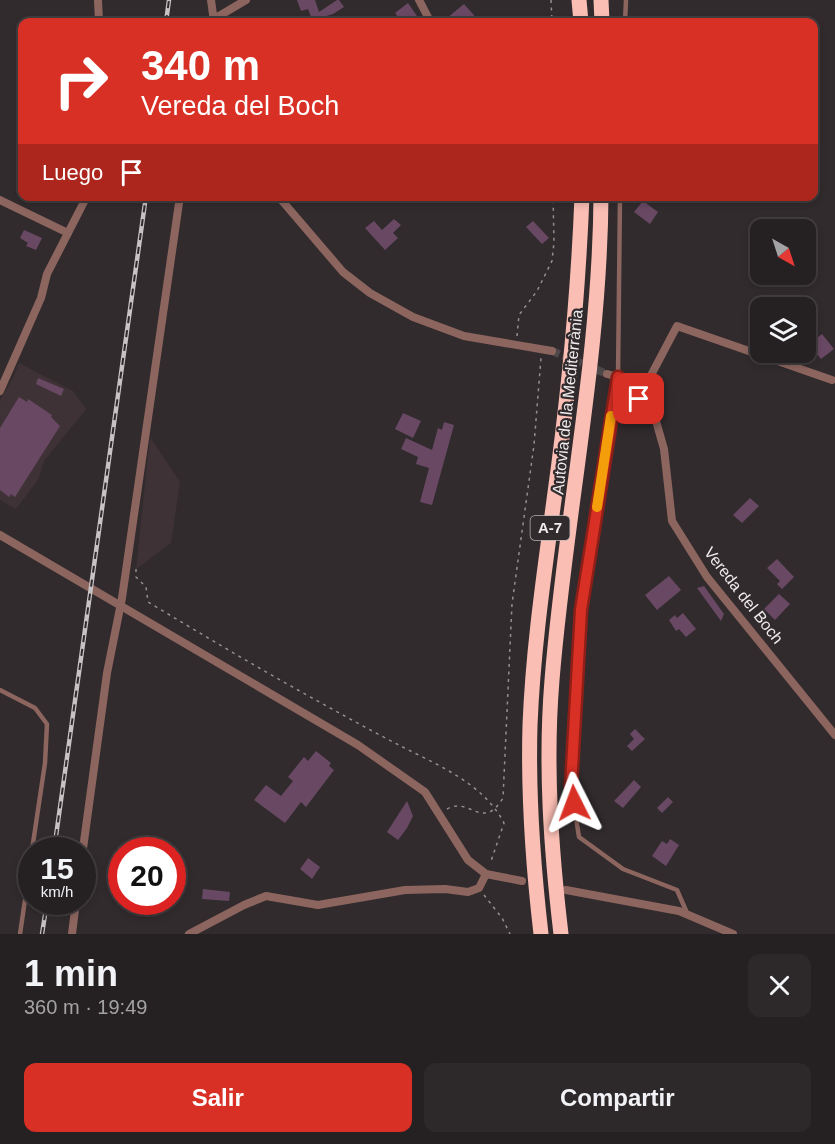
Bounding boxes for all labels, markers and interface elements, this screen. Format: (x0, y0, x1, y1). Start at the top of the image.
icon: right (42, 42, 120, 120)
text: 340 m (141, 42, 260, 89)
text: Vereda del Boch (141, 91, 339, 121)
icon: arrive (115, 156, 148, 189)
text: Luego (42, 160, 103, 185)
north arrow (750, 219, 816, 285)
map controls (750, 219, 816, 363)
button: layers (750, 297, 816, 363)
street label: Autovia de la Mediterrània (549, 309, 586, 495)
pin (613, 373, 664, 424)
icon: arrive (622, 382, 655, 415)
road number: A-7 (530, 516, 570, 540)
street label: Vereda del Boch (701, 544, 786, 647)
position arrow (542, 771, 606, 835)
speed limit sign: 20 (108, 837, 186, 915)
text: 15 (40, 852, 74, 885)
text: km/h (41, 883, 73, 900)
text: 1 min (24, 953, 118, 994)
button: close (748, 954, 811, 1017)
text: 360 m · 19:49 (24, 996, 147, 1018)
button: Salir (24, 1063, 412, 1132)
button: Compartir (424, 1063, 811, 1132)

